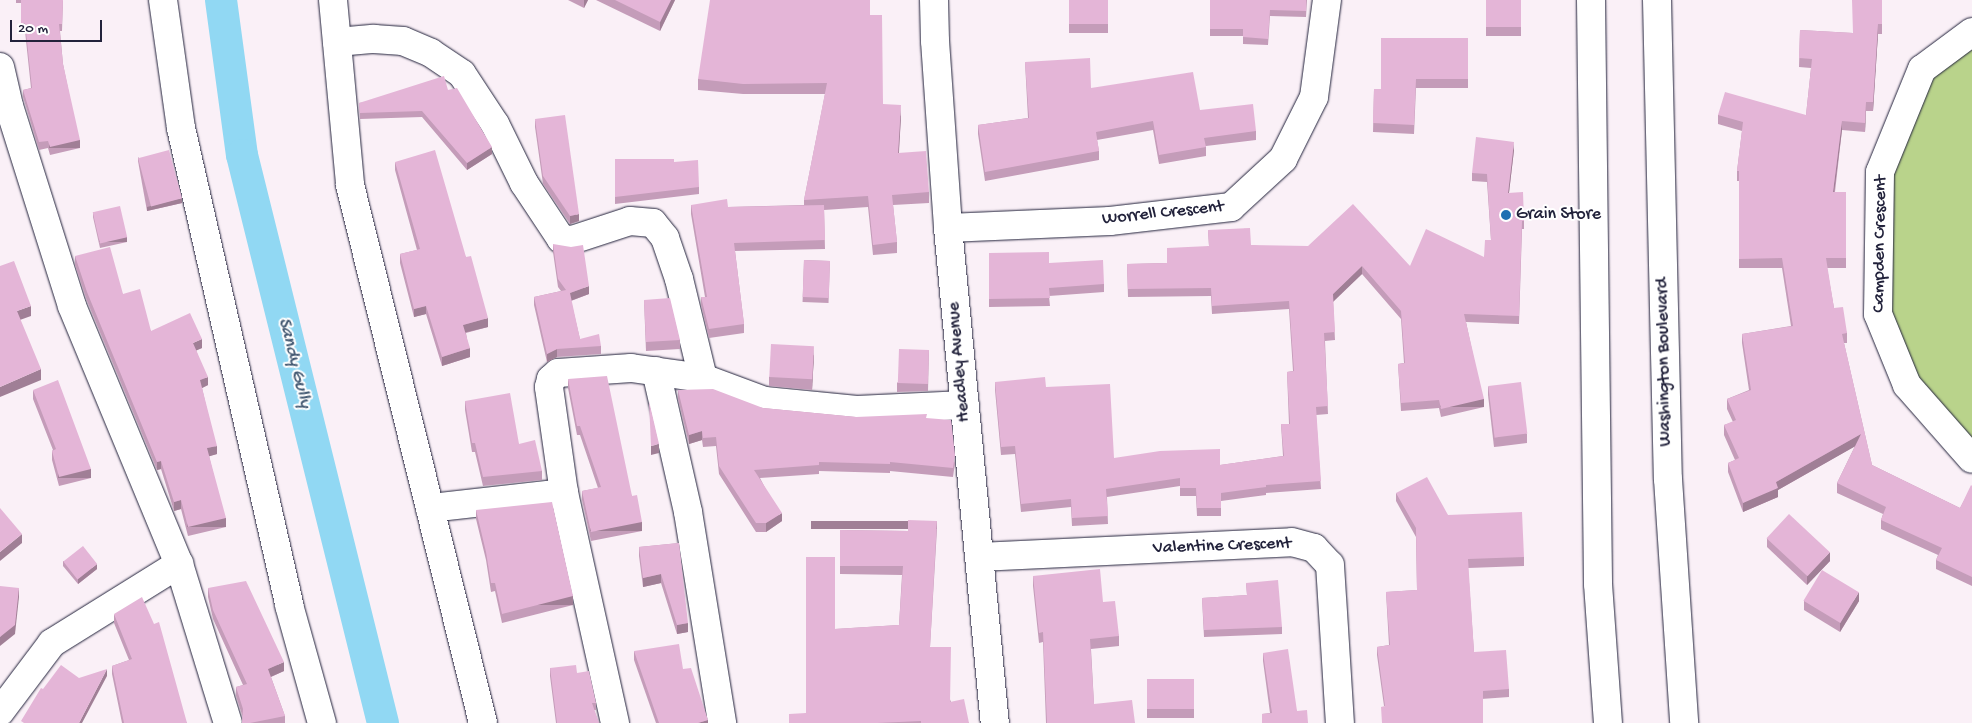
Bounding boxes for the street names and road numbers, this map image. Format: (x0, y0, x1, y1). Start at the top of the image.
street label: Campden Crescent (1869, 175, 1893, 313)
street label: Worrell Crescent (1101, 197, 1225, 231)
street label: Washington Boulevard (1653, 277, 1677, 447)
street label: Headley Avenue (944, 301, 976, 423)
street label: Valentine Crescent (1152, 534, 1292, 560)

